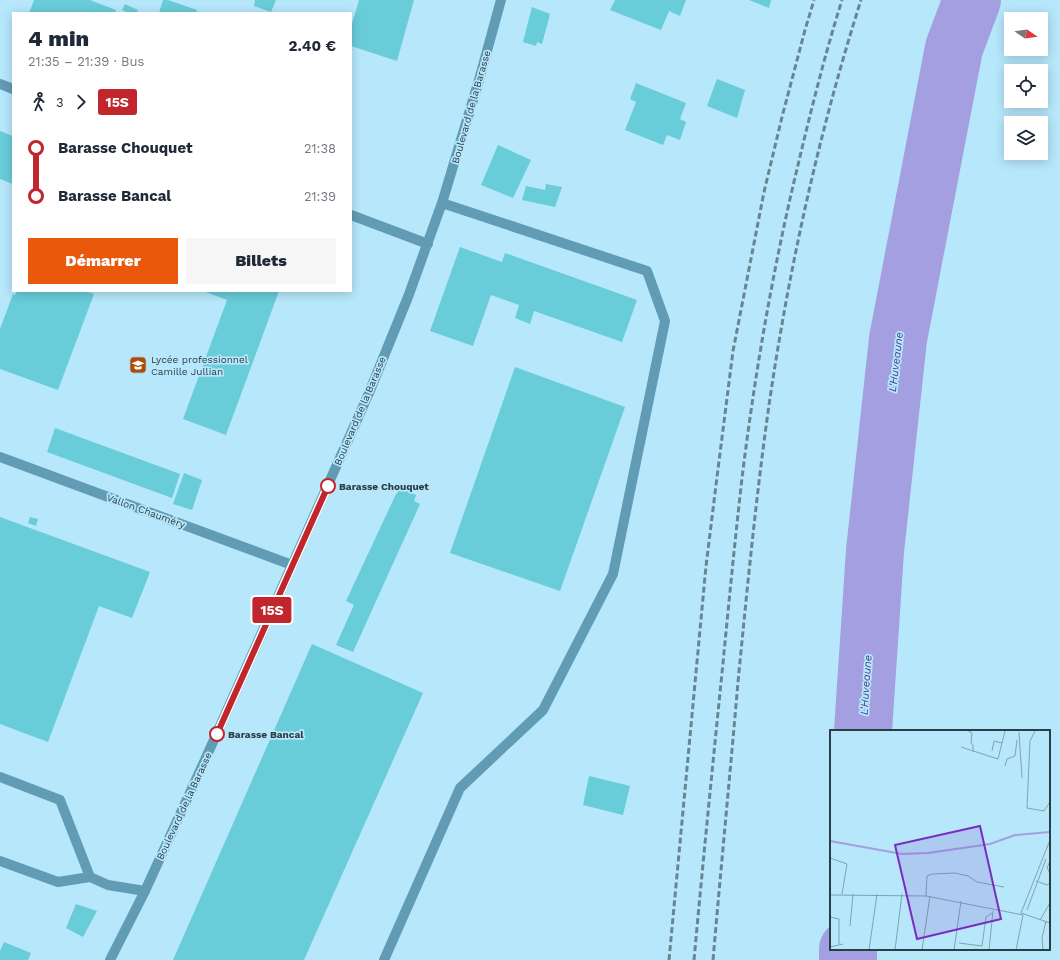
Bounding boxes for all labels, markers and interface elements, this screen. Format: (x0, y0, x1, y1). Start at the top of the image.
north arrow (1004, 12, 1048, 56)
map controls (1004, 12, 1048, 160)
text: 4 min (28, 26, 89, 51)
text: 2.40 € (289, 37, 336, 55)
street label: Boulevard de la Barasse (450, 49, 492, 165)
text: 21:35 – 21:39 · Bus (28, 54, 144, 69)
button: locate (1004, 64, 1048, 108)
icon: walk (28, 91, 50, 113)
icon: forward (70, 91, 92, 113)
text: 15S (106, 94, 129, 110)
text: 3 (56, 95, 64, 110)
button: layers (1004, 116, 1048, 160)
text: Barasse Chouquet (58, 139, 193, 157)
text: 21:38 (304, 141, 336, 156)
text: Barasse Bancal (58, 187, 171, 205)
text: 21:39 (304, 189, 336, 204)
button: Démarrer (28, 238, 178, 284)
button: Billets (186, 238, 336, 284)
water label: L'Huveaune (886, 331, 906, 393)
place label: Lycée professionnel Camille Jullian (151, 354, 248, 377)
school or university icon: Lycée professionnel Camille Jullian (128, 355, 148, 375)
street label: Boulevard de la Barasse (332, 355, 388, 467)
marker: Barasse Chouquet (320, 478, 336, 494)
place label: Barasse Chouquet (339, 481, 429, 492)
street label: Vallon Chauméry (105, 492, 188, 531)
line badge: 15S (249, 597, 295, 623)
text: 15S (260, 602, 284, 618)
water label: L'Huveaune (857, 655, 875, 715)
marker: Barasse Bancal (209, 726, 225, 742)
place label: Barasse Bancal (228, 729, 304, 740)
inset map (830, 730, 1050, 950)
street label: Boulevard de la Barasse (154, 750, 214, 861)

